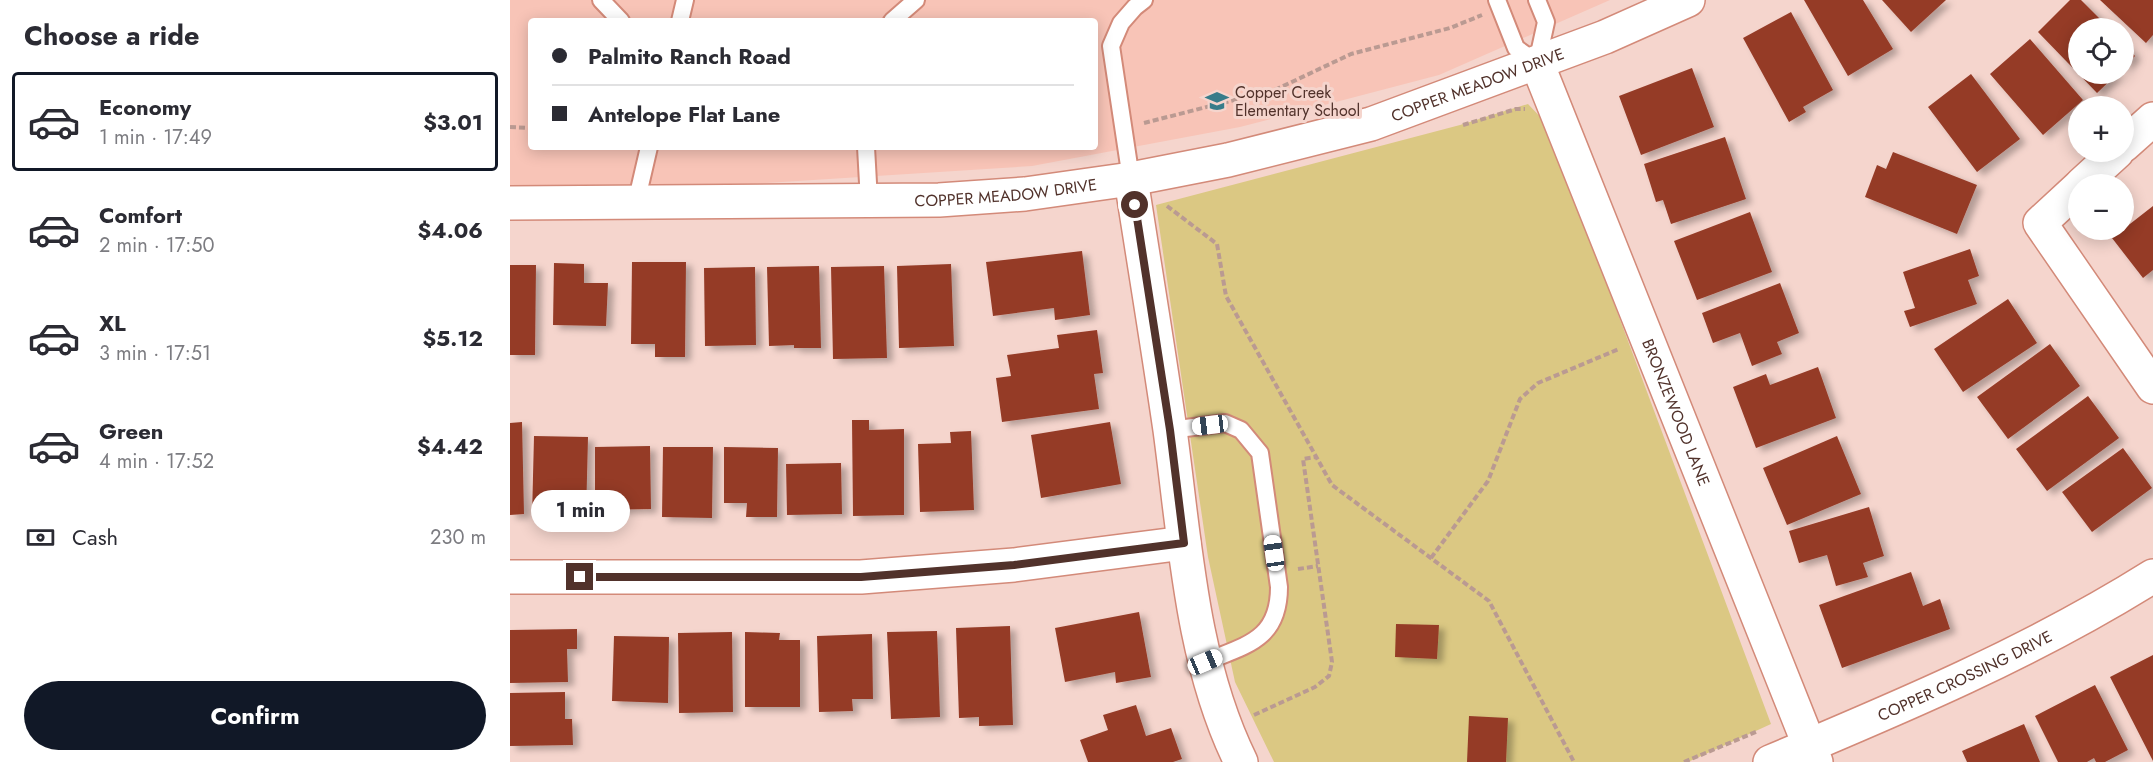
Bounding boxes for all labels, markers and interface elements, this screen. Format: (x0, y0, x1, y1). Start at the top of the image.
text: Choose a ride (24, 16, 199, 55)
map controls (2068, 18, 2134, 240)
button: locate (2068, 18, 2134, 84)
text: Palmito Ranch Road (588, 40, 791, 72)
street label: COPPER MEADOW DRIVE (1388, 42, 1567, 128)
place label: Copper Creek Elementary School (1235, 81, 1360, 122)
school or university icon: Copper Creek Elementary School (1204, 88, 1230, 114)
text: Economy (99, 91, 191, 123)
icon: car (27, 95, 81, 149)
button: + (2068, 96, 2134, 162)
text: Antelope Flat Lane (588, 98, 780, 130)
text: $3.01 (423, 106, 483, 138)
text: 1 min · 17:49 (99, 123, 212, 152)
street label: COPPER MEADOW DRIVE (914, 173, 1098, 212)
button: − (2068, 174, 2134, 240)
route start (1121, 191, 1148, 218)
text: Comfort (99, 199, 182, 231)
icon: car (27, 203, 81, 257)
text: $4.06 (418, 214, 483, 246)
text: 2 min · 17:50 (99, 231, 214, 260)
text: XL (99, 307, 126, 339)
icon: car (27, 311, 81, 365)
text: $5.12 (422, 322, 483, 354)
street label: BRONZEWOOD LANE (1636, 335, 1716, 489)
text: 3 min · 17:51 (99, 339, 211, 368)
car (1191, 414, 1229, 436)
text: Green (99, 415, 163, 447)
icon: car (27, 419, 81, 473)
text: $4.42 (417, 430, 483, 462)
text: 4 min · 17:52 (99, 447, 214, 476)
callout: 1 min (530, 490, 629, 532)
text: 1 min (556, 496, 605, 525)
icon: cash (24, 521, 57, 554)
text: Cash (72, 521, 118, 553)
text: 230 m (430, 523, 486, 552)
car (1263, 534, 1285, 572)
route end (566, 563, 593, 590)
street label: COPPER CROSSING DRIVE (1874, 625, 2056, 727)
car (1185, 647, 1225, 677)
button: Confirm (24, 681, 486, 750)

